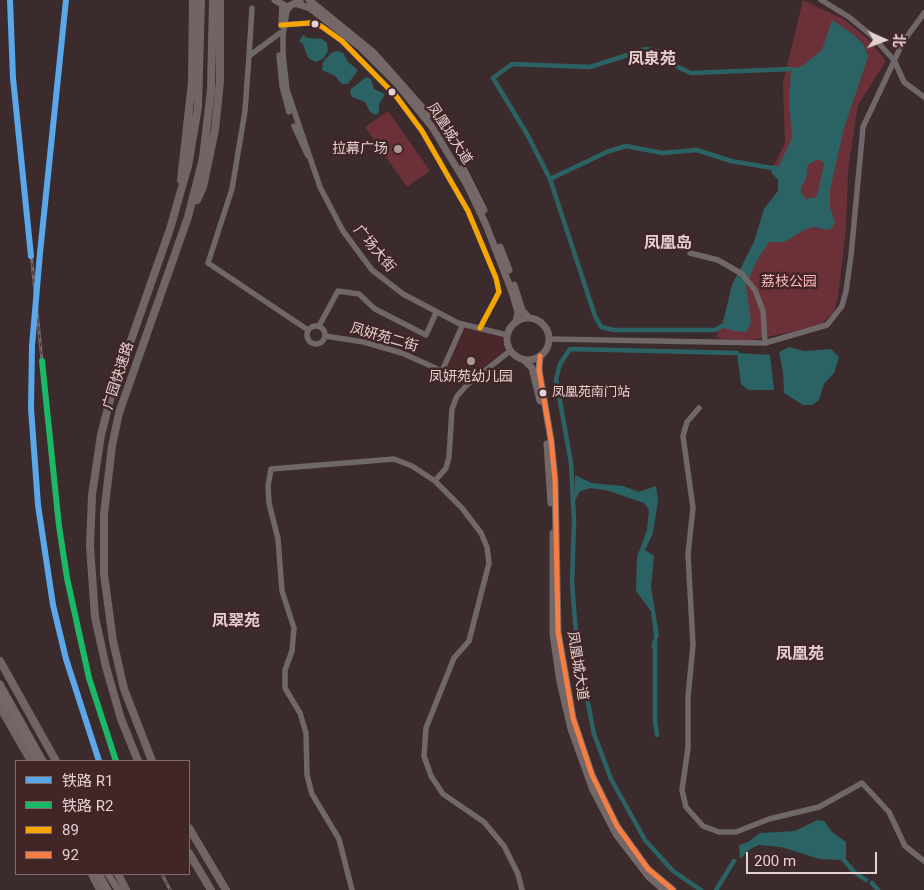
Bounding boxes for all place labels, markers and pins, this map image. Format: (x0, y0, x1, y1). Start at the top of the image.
unlabelled marker (310, 19, 320, 29)
unlabelled marker (387, 87, 397, 97)
place label: 拉幕广场 (332, 141, 388, 157)
marker: 拉幕广场 (392, 143, 404, 155)
marker: 凤妍苑幼儿园 (465, 355, 477, 367)
place label: 凤妍苑幼儿园 (429, 369, 513, 385)
place label: 凤凰苑南门站 (552, 385, 630, 401)
marker: 凤凰苑南门站 (538, 388, 548, 398)

